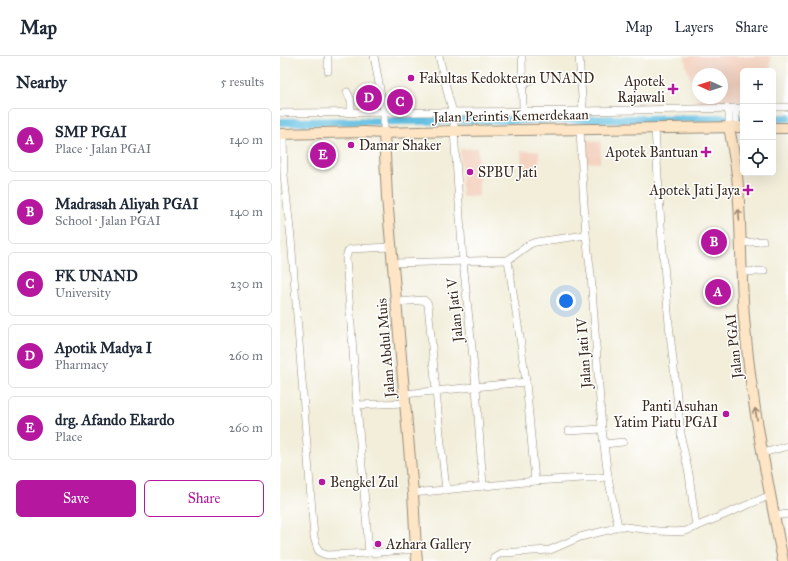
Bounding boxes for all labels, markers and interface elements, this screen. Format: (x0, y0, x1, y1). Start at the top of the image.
text: Map (20, 16, 57, 39)
text: Map (625, 19, 653, 36)
text: Layers (675, 19, 713, 36)
text: Share (735, 19, 768, 36)
north arrow (692, 68, 728, 104)
map controls (740, 68, 776, 176)
button: + (740, 68, 776, 104)
place label: Fakultas Kedokteran UNAND (419, 70, 594, 87)
text: Nearby (16, 72, 67, 93)
marker: Fakultas Kedokteran UNAND (406, 73, 416, 83)
place label: Apotek Rajawali (617, 73, 665, 106)
text: 5 results (220, 74, 264, 90)
pin: D (356, 83, 382, 113)
marker: Apotek Rajawali (668, 84, 678, 94)
pin: C (387, 87, 413, 117)
button: − (740, 104, 776, 140)
street label: Jalan Perintis Kemerdekaan (431, 106, 589, 127)
text: SMP PGAI (55, 123, 127, 141)
text: A (26, 132, 34, 148)
text: 140 m (229, 132, 263, 148)
place label: Damar Shaker (359, 137, 442, 154)
pin: E (310, 140, 336, 170)
marker: Damar Shaker (346, 140, 356, 150)
button: locate (740, 140, 776, 176)
text: Place · Jalan PGAI (55, 141, 151, 157)
place label: Apotek Bantuan (605, 144, 698, 161)
marker: Apotek Bantuan (701, 147, 711, 157)
place label: SPBU Jati (478, 164, 537, 182)
marker: SPBU Jati (465, 167, 475, 177)
place label: Apotek Jati Jaya (649, 182, 740, 200)
marker: Apotek Jati Jaya (743, 185, 753, 195)
text: Madrasah Aliyah PGAI (55, 195, 199, 213)
text: B (26, 204, 34, 220)
text: 140 m (229, 204, 263, 220)
one-way arrow (736, 209, 743, 222)
text: School · Jalan PGAI (55, 213, 161, 229)
pin: B (701, 227, 727, 257)
text: FK UNAND (55, 267, 138, 285)
text: C (26, 276, 34, 292)
text: 230 m (230, 276, 263, 292)
street label: Jalan Jati V (443, 276, 468, 345)
pin: A (705, 277, 731, 307)
text: University (55, 285, 111, 301)
your location (556, 291, 576, 311)
street label: Jalan Abdul Muis (373, 297, 400, 400)
street label: Jalan PGAI (722, 313, 747, 381)
street label: Jalan Jati IV (573, 316, 596, 391)
text: Apotik Madya I (55, 339, 152, 357)
text: D (25, 348, 35, 364)
text: 260 m (229, 348, 263, 364)
text: Pharmacy (55, 357, 108, 373)
place label: Panti Asuhan Yatim Piatu PGAI (614, 398, 718, 431)
one-way arrow (752, 408, 760, 421)
marker: Panti Asuhan Yatim Piatu PGAI (721, 409, 731, 419)
text: drg. Afando Ekardo (55, 411, 174, 429)
text: E (25, 420, 35, 436)
text: 260 m (229, 420, 263, 436)
text: Place (55, 429, 82, 445)
place label: Bengkel Zul (330, 474, 398, 491)
marker: Bengkel Zul (317, 477, 327, 487)
button: Save (16, 480, 136, 517)
button: Share (144, 480, 264, 517)
place label: Azhara Gallery (385, 536, 472, 553)
marker: Azhara Gallery (373, 539, 383, 549)

